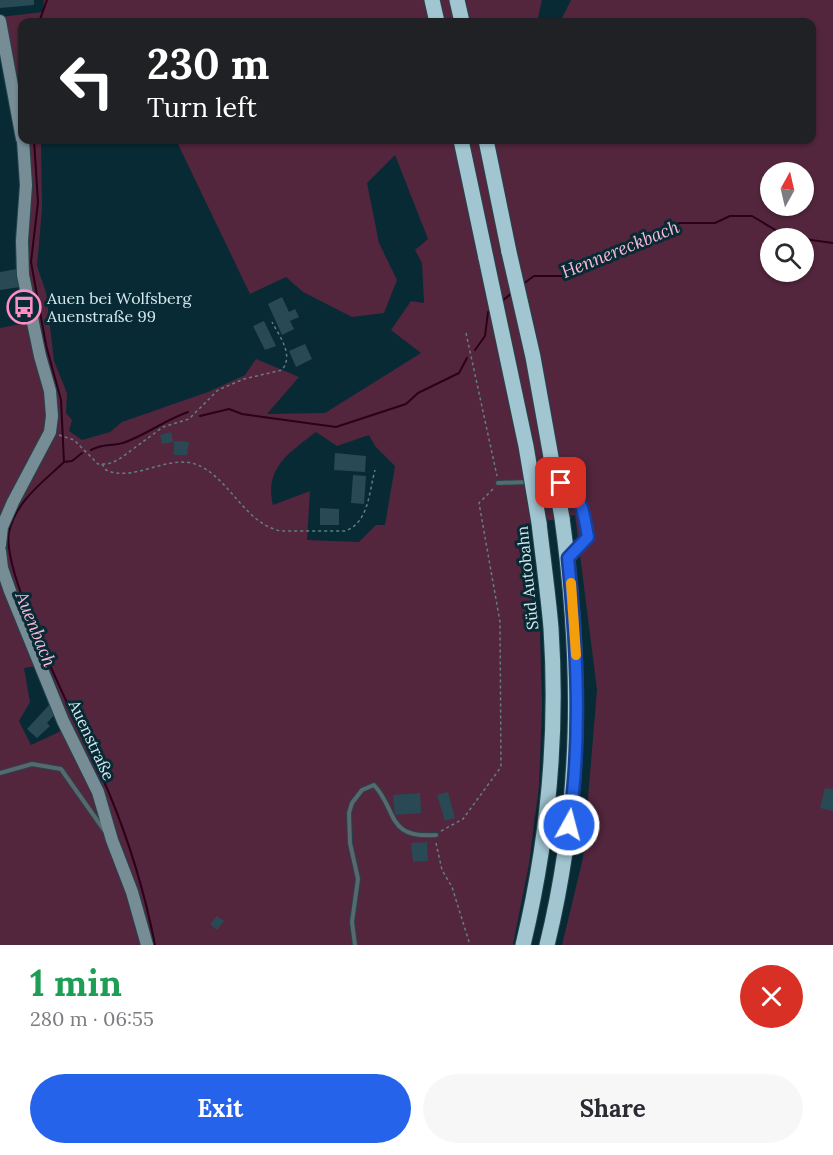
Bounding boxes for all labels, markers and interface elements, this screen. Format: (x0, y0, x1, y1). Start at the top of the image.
text: 230 m (147, 37, 269, 91)
icon: left (48, 42, 126, 120)
text: Turn left (147, 90, 257, 124)
north arrow (760, 162, 814, 216)
map controls (760, 162, 814, 282)
water label: Hennereckbach (558, 215, 683, 283)
button: search (760, 228, 814, 282)
place label: Auen bei Wolfsberg Auenstraße 99 (46, 288, 193, 326)
bus stop icon: Auen bei Wolfsberg Auenstraße 99 (6, 289, 42, 325)
pin (535, 457, 586, 508)
icon: arrive (544, 466, 577, 499)
street label: Süd Autobahn (512, 525, 542, 631)
water label: Auenbach (10, 587, 62, 671)
street label: Auenstraße (64, 696, 119, 784)
position arrow (537, 793, 601, 857)
text: 1 min (30, 960, 122, 1006)
button: close (740, 965, 803, 1028)
text: 280 m · 06:55 (30, 1006, 154, 1031)
button: Exit (30, 1074, 411, 1143)
button: Share (423, 1074, 803, 1143)

